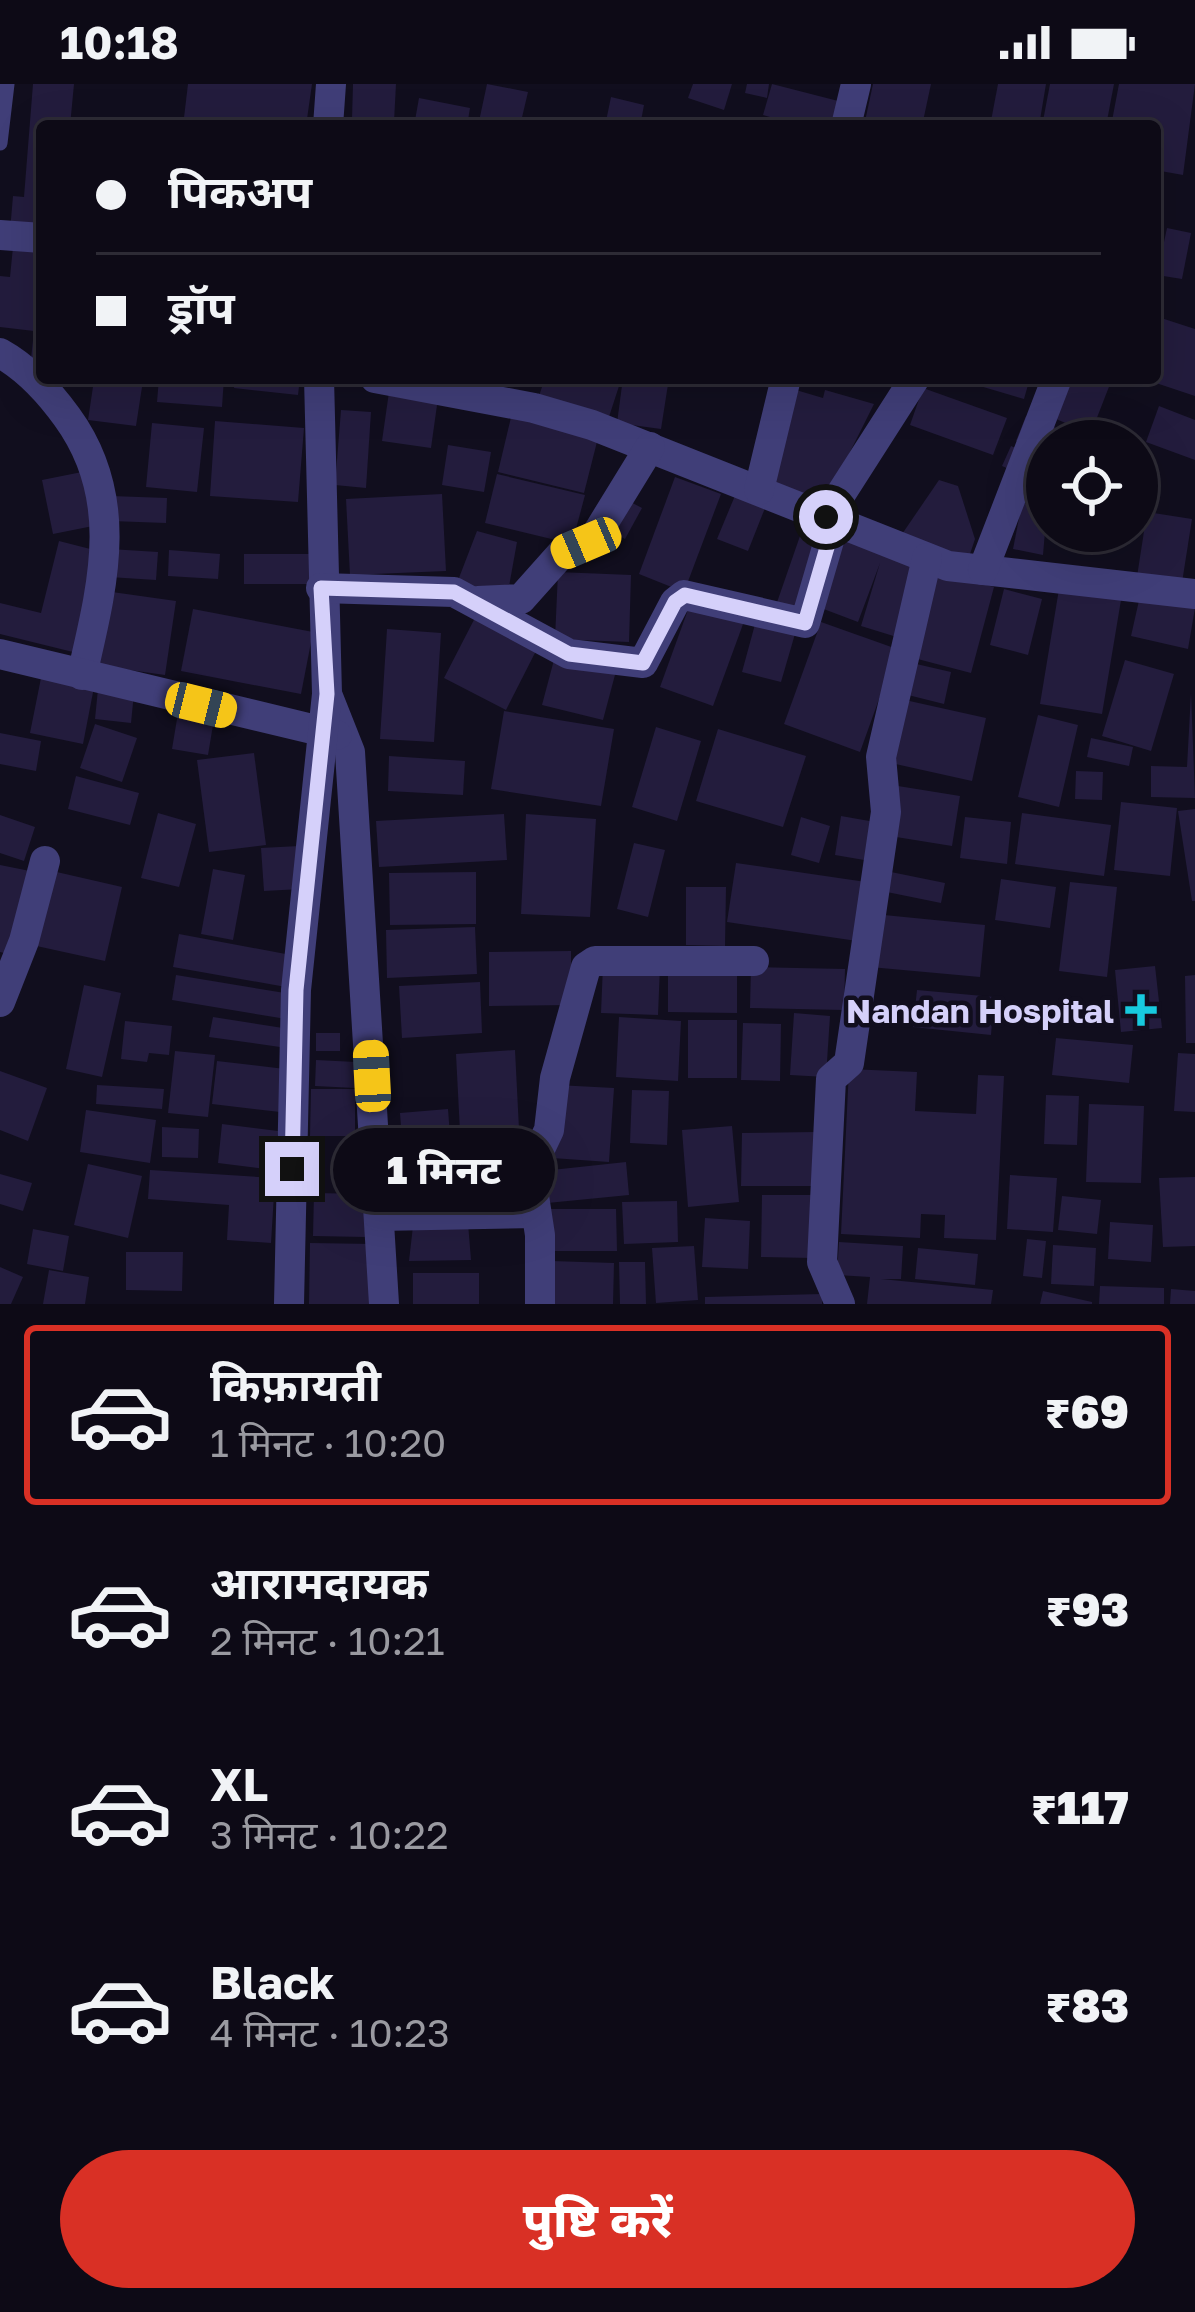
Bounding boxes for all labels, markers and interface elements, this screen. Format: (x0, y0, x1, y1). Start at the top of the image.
text: 10:18 (60, 15, 179, 69)
text: पिकअप (168, 164, 312, 218)
text: ड्रॉप (168, 280, 235, 334)
map controls (1026, 420, 1158, 552)
button: locate (1026, 420, 1158, 552)
route start (799, 490, 853, 544)
car (546, 512, 626, 574)
car (162, 679, 240, 731)
place label: Nandan Hospital (846, 991, 1114, 1030)
marker: Nandan Hospital (1125, 994, 1157, 1026)
car (352, 1039, 392, 1113)
callout: 1 मिनट (334, 1127, 556, 1211)
route end (265, 1142, 319, 1196)
text: 1 मिनट (387, 1146, 501, 1193)
text: किफ़ायती (210, 1357, 381, 1411)
icon: car (66, 1361, 174, 1469)
text: ₹69 (1044, 1384, 1129, 1438)
text: 1 मिनट · 10:20 (210, 1419, 446, 1466)
text: आरामदायक (210, 1555, 428, 1609)
icon: car (66, 1559, 174, 1667)
text: ₹93 (1045, 1582, 1129, 1636)
text: 2 मिनट · 10:21 (210, 1617, 445, 1664)
icon: car (66, 1757, 174, 1865)
text: XL (210, 1757, 268, 1811)
text: ₹117 (1031, 1780, 1129, 1834)
text: 3 मिनट · 10:22 (210, 1811, 449, 1858)
icon: car (66, 1955, 174, 2063)
text: Black (210, 1955, 335, 2009)
text: ₹83 (1045, 1978, 1129, 2032)
text: 4 मिनट · 10:23 (210, 2009, 450, 2056)
button: पुष्टि करें (60, 2150, 1135, 2288)

